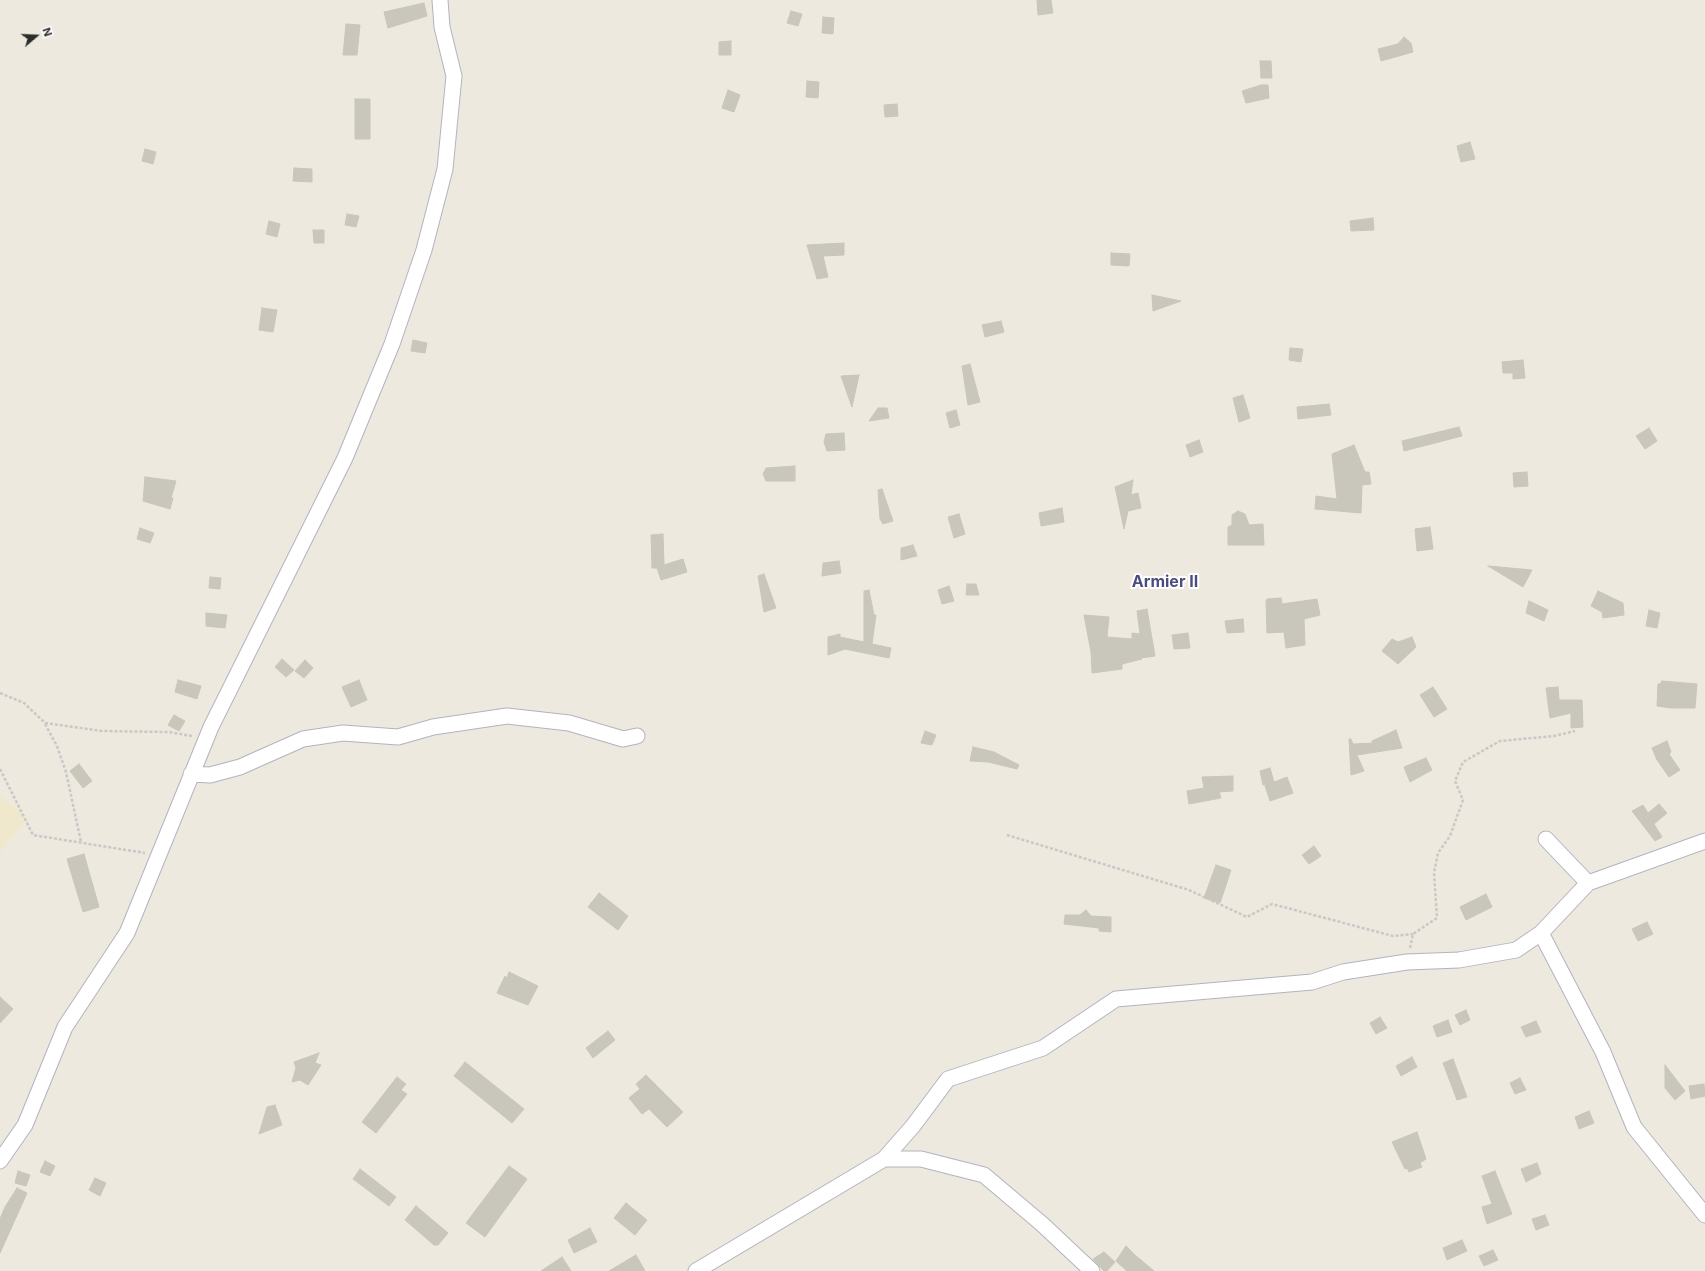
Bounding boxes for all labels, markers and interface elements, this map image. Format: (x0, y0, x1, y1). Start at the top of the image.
north arrow (16, 16, 56, 56)
text: N (39, 26, 55, 38)
district label: Armier II (1132, 572, 1198, 592)

